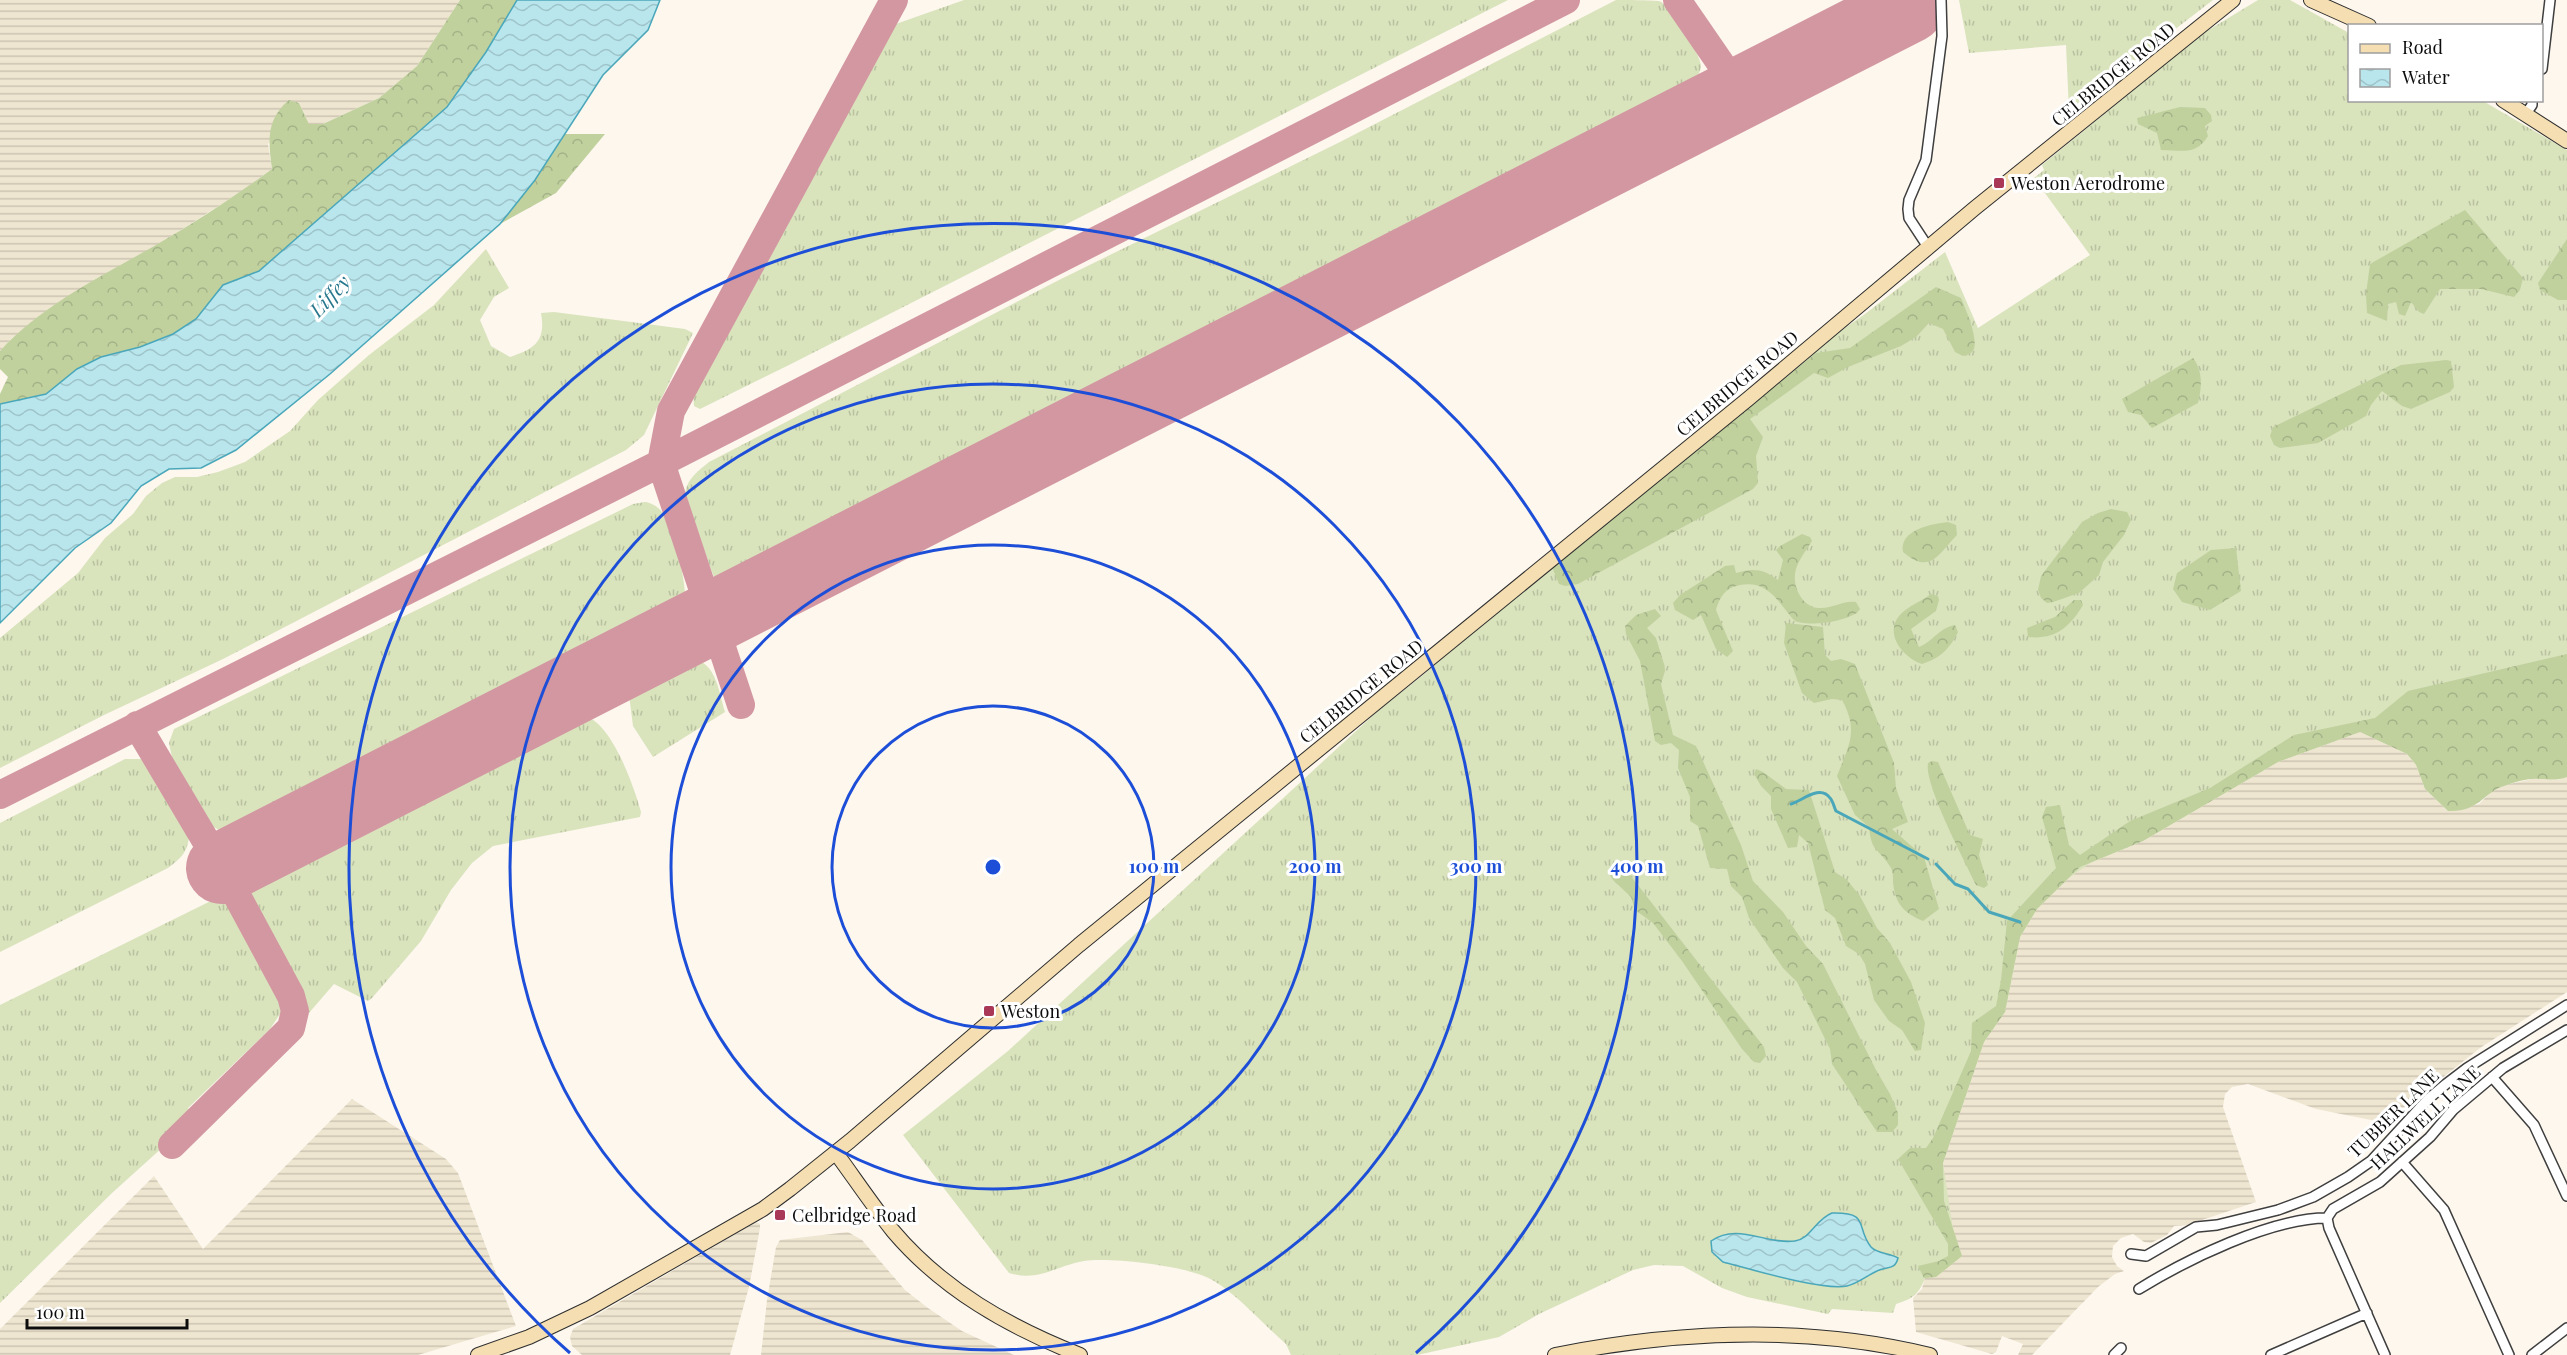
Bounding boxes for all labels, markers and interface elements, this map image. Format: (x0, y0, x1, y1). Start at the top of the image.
street label: CELBRIDGE ROAD (2046, 17, 2180, 131)
legend (2348, 24, 2543, 102)
text: Road (2402, 35, 2443, 59)
text: Water (2401, 65, 2450, 89)
place label: Weston Aerodrome (2010, 171, 2165, 195)
marker: Weston Aerodrome (1992, 176, 2006, 190)
water label: Liffey (302, 268, 356, 323)
street label: CELBRIDGE ROAD (1671, 325, 1803, 441)
street label: CELBRIDGE ROAD (1294, 634, 1428, 748)
text: 100 m (1129, 854, 1180, 878)
text: 200 m (1288, 854, 1342, 878)
text: 300 m (1450, 854, 1503, 878)
text: 400 m (1610, 854, 1664, 878)
centre of rings (983, 857, 1003, 877)
place label: Weston (1000, 999, 1060, 1023)
marker: Weston (982, 1004, 996, 1018)
street label: HALLWELL LANE (2365, 1060, 2485, 1174)
street label: TUBBER LANE (2342, 1063, 2444, 1163)
place label: Celbridge Road (792, 1203, 917, 1227)
marker: Celbridge Road (773, 1208, 787, 1222)
scale bar (27, 1292, 188, 1330)
text: 100 m (36, 1300, 85, 1324)

